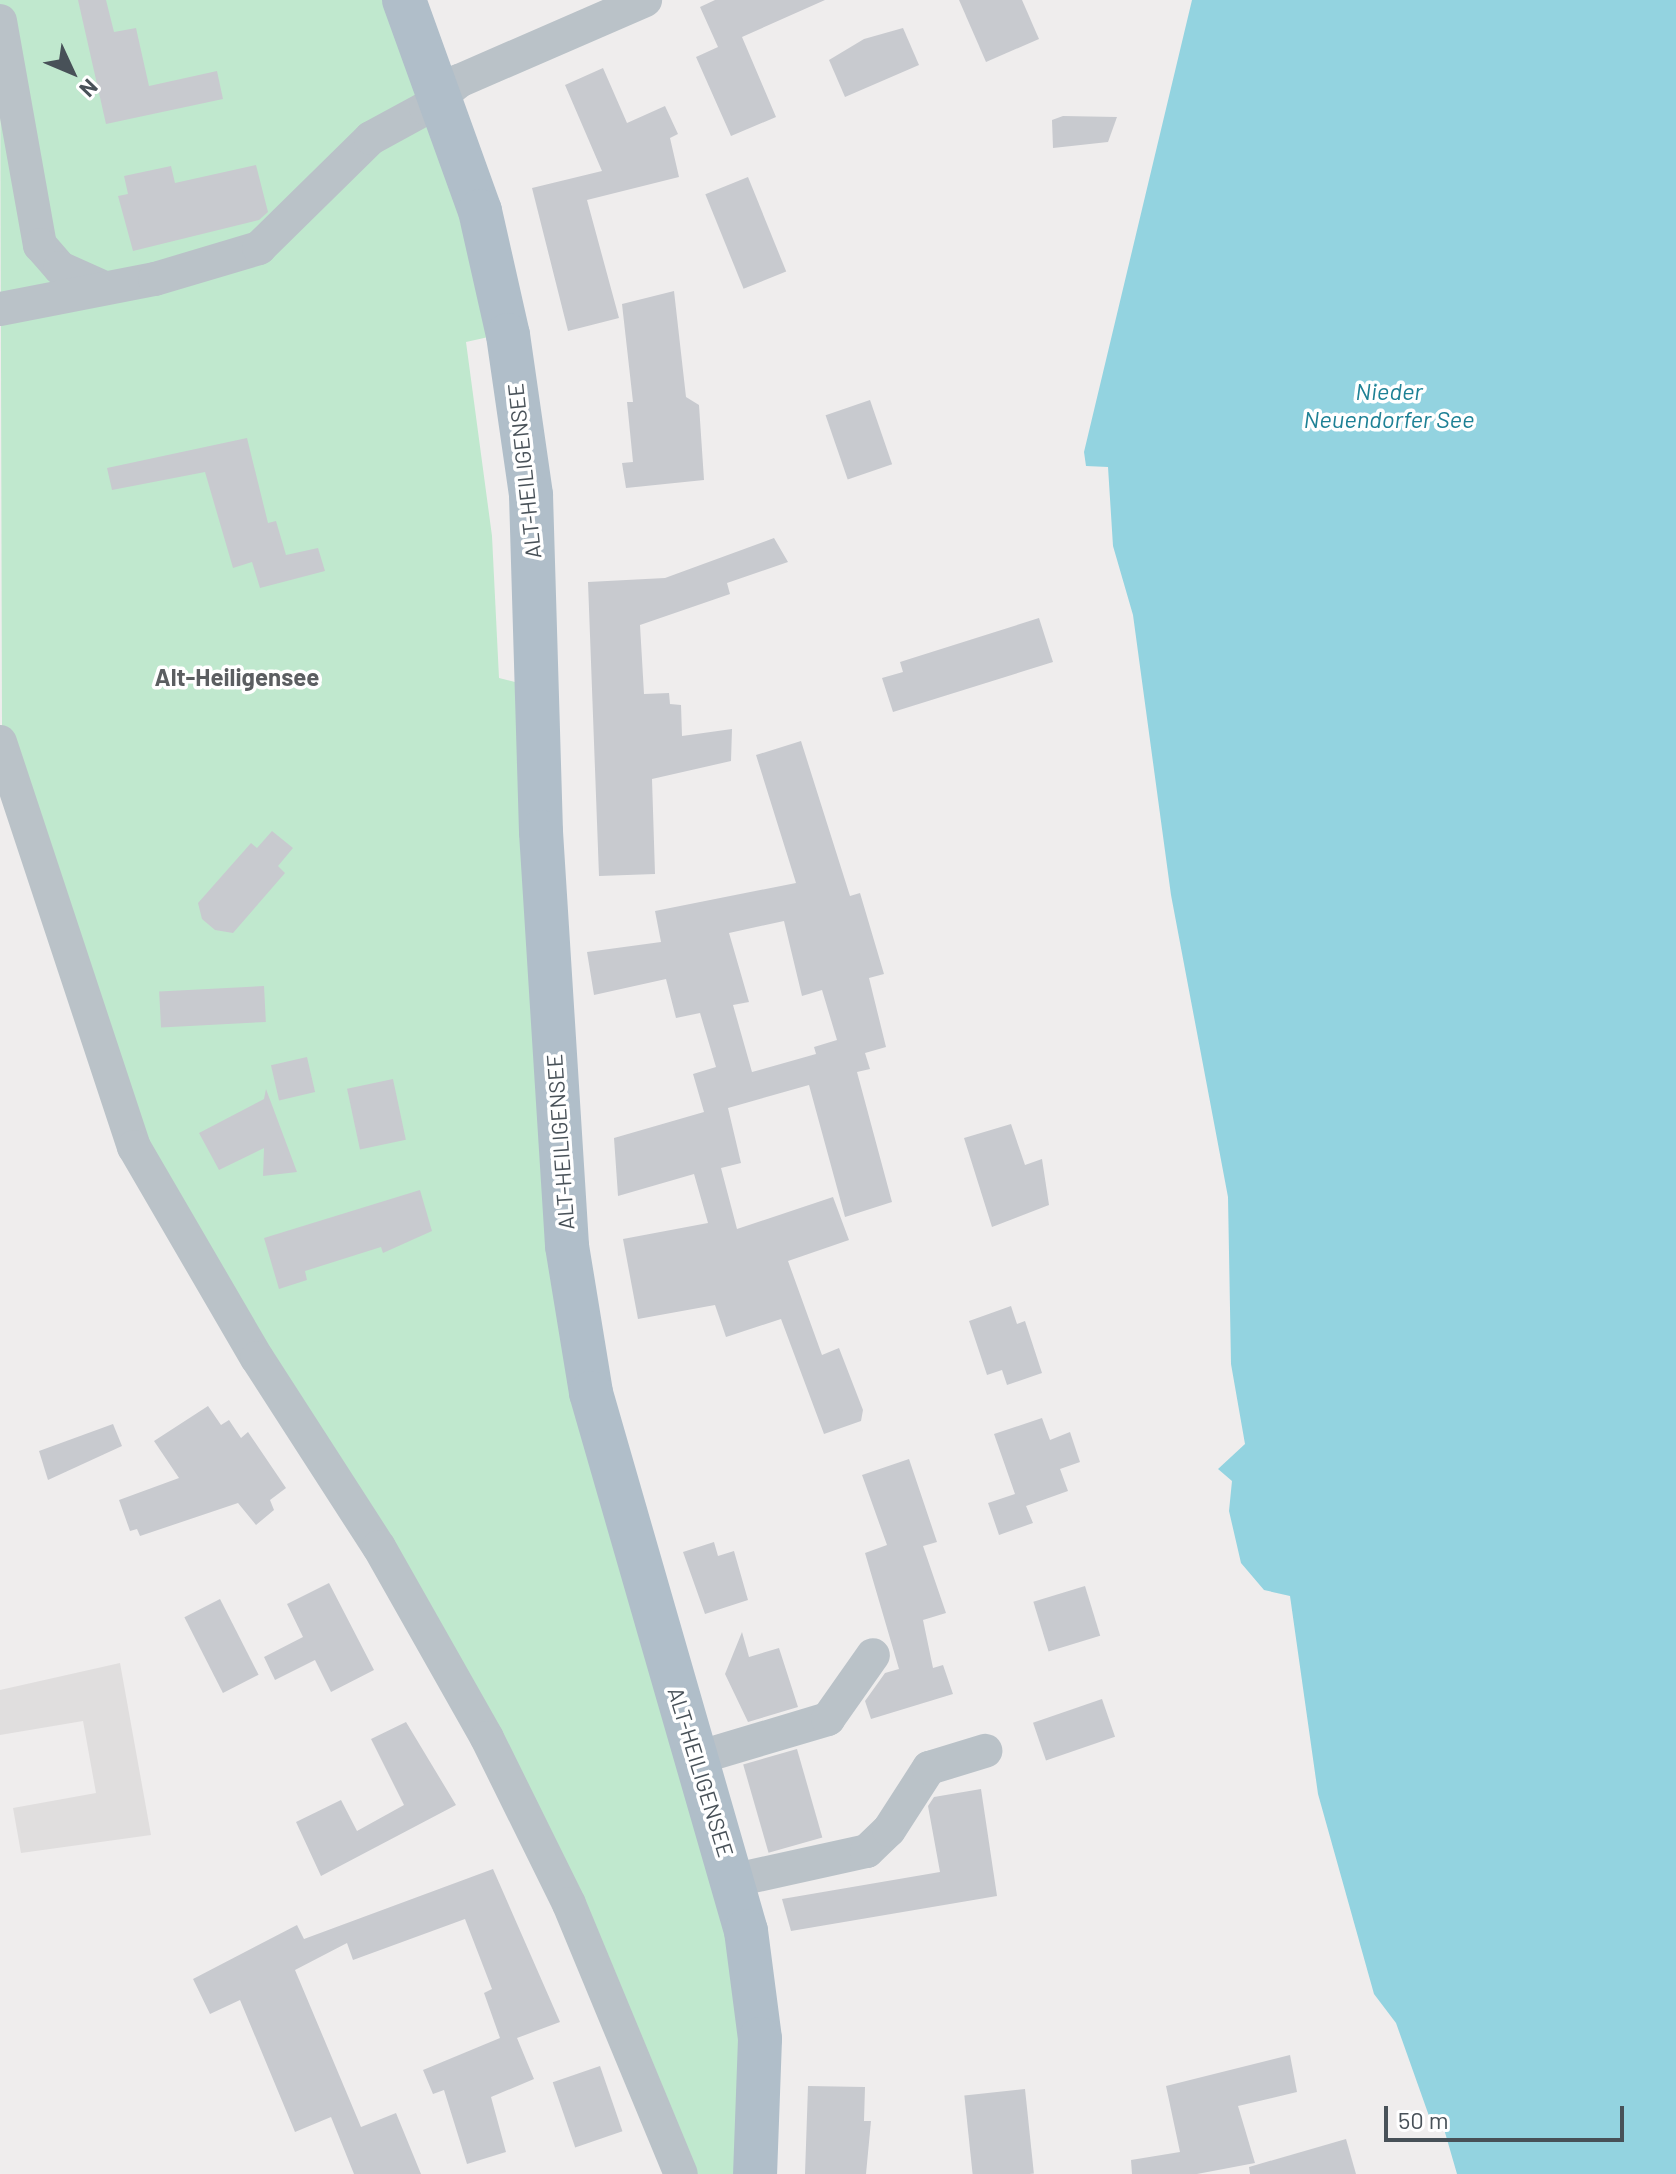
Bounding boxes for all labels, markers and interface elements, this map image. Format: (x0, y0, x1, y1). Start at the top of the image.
north arrow (32, 32, 112, 112)
text: N (75, 74, 104, 103)
water label: Nieder Neuendorfer See (1304, 377, 1474, 433)
street label: ALT-HEILIGENSEE (502, 382, 546, 560)
district label: Alt-Heiligensee (155, 663, 319, 691)
street label: ALT-HEILIGENSEE (541, 1053, 579, 1231)
street label: ALT-HEILIGENSEE (663, 1684, 739, 1860)
scale bar (1388, 2090, 1628, 2140)
text: 50 m (1398, 2105, 1449, 2134)

